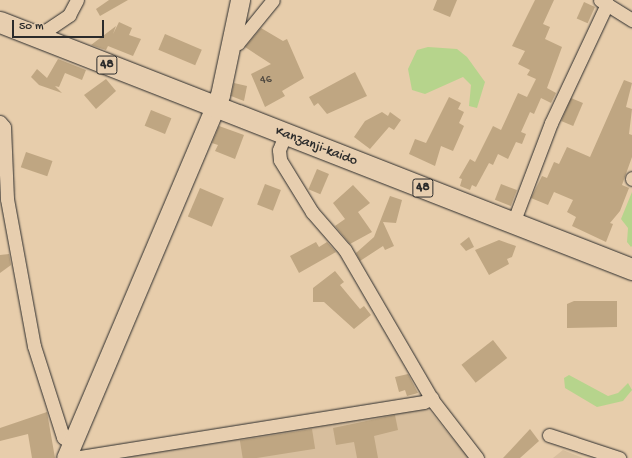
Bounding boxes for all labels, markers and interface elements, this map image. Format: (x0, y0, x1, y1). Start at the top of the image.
scale bar (14, 12, 106, 38)
text: 50 m (19, 20, 44, 34)
road number: 48 (96, 54, 118, 76)
house number: 46 (260, 74, 272, 88)
street label: Kanzanji-kaido (272, 124, 360, 170)
road number: 48 (412, 177, 434, 199)

